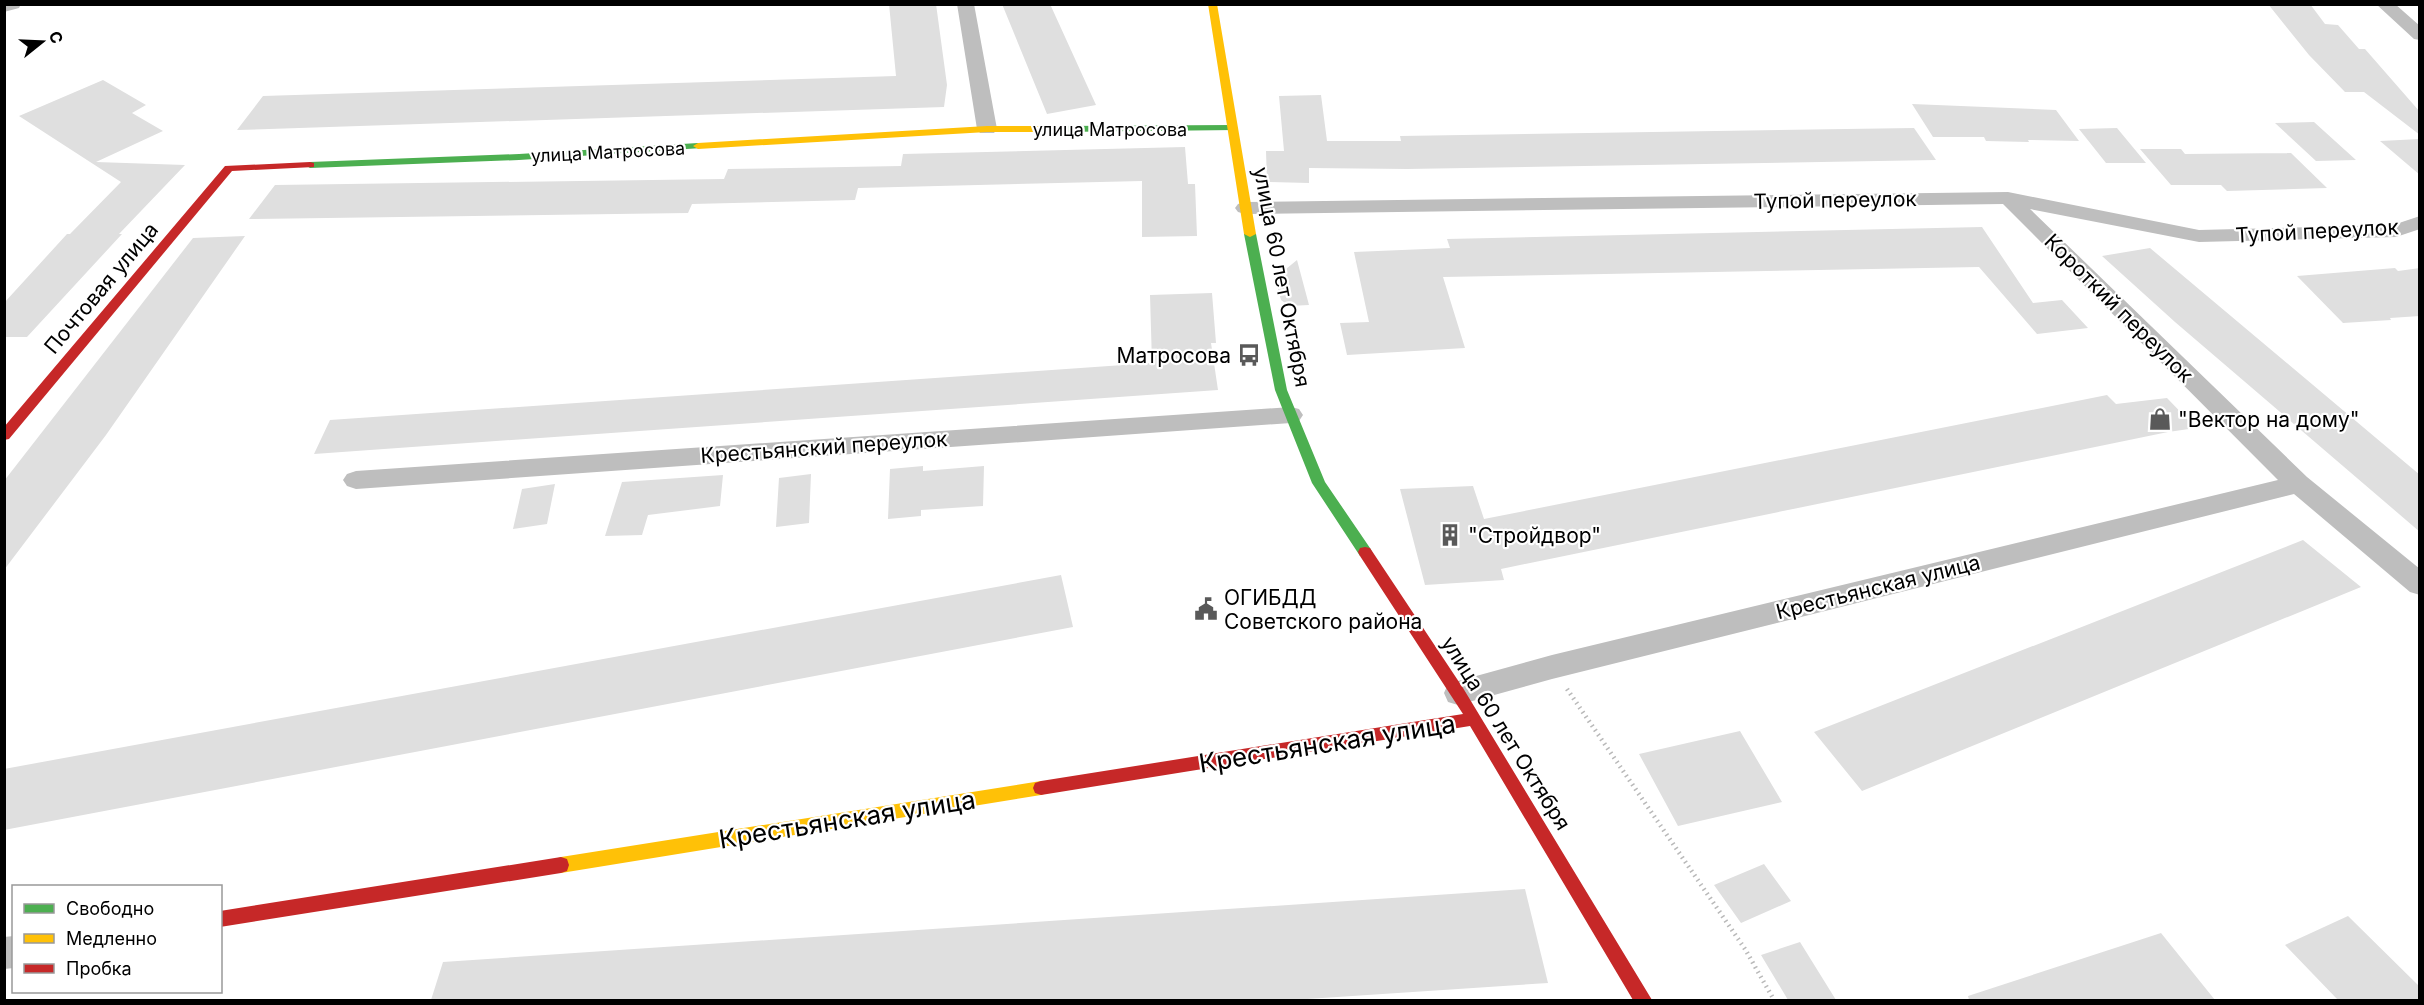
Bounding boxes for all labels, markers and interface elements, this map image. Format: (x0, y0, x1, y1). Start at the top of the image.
north arrow (12, 12, 72, 72)
text: С (45, 29, 68, 46)
street label: улица Матросова (1033, 119, 1187, 140)
street label: улица Матросова (530, 137, 686, 167)
street label: улица 60 лет Октября (1248, 165, 1316, 389)
street label: Тупой переулок (1753, 186, 1918, 214)
street label: Тупой переулок (2235, 214, 2400, 248)
street label: Почтовая улица (39, 217, 163, 359)
street label: Короткий переулок (2040, 229, 2199, 388)
bus stop icon: Матросова (1236, 342, 1262, 368)
place label: Матросова (1116, 343, 1231, 368)
shop icon: "Вектор на дому" (2147, 406, 2173, 432)
place label: "Вектор на дому" (2178, 407, 2360, 432)
street label: Крестьянский переулок (700, 426, 949, 468)
building icon: "Стройдвор" (1437, 522, 1463, 548)
place label: "Стройдвор" (1468, 523, 1601, 548)
street label: Крестьянская улица (1773, 550, 1983, 624)
place label: ОГИБДД Советского района (1224, 585, 1422, 634)
public building icon: ОГИБДД Советского района (1193, 596, 1219, 622)
street label: улица 60 лет Октября (1436, 632, 1576, 834)
street label: Крестьянская улица (1196, 707, 1458, 779)
street label: Крестьянская улица (716, 783, 978, 855)
legend (12, 885, 222, 993)
text: Свободно (66, 898, 154, 919)
text: Медленно (66, 928, 157, 949)
text: Пробка (66, 958, 132, 979)

